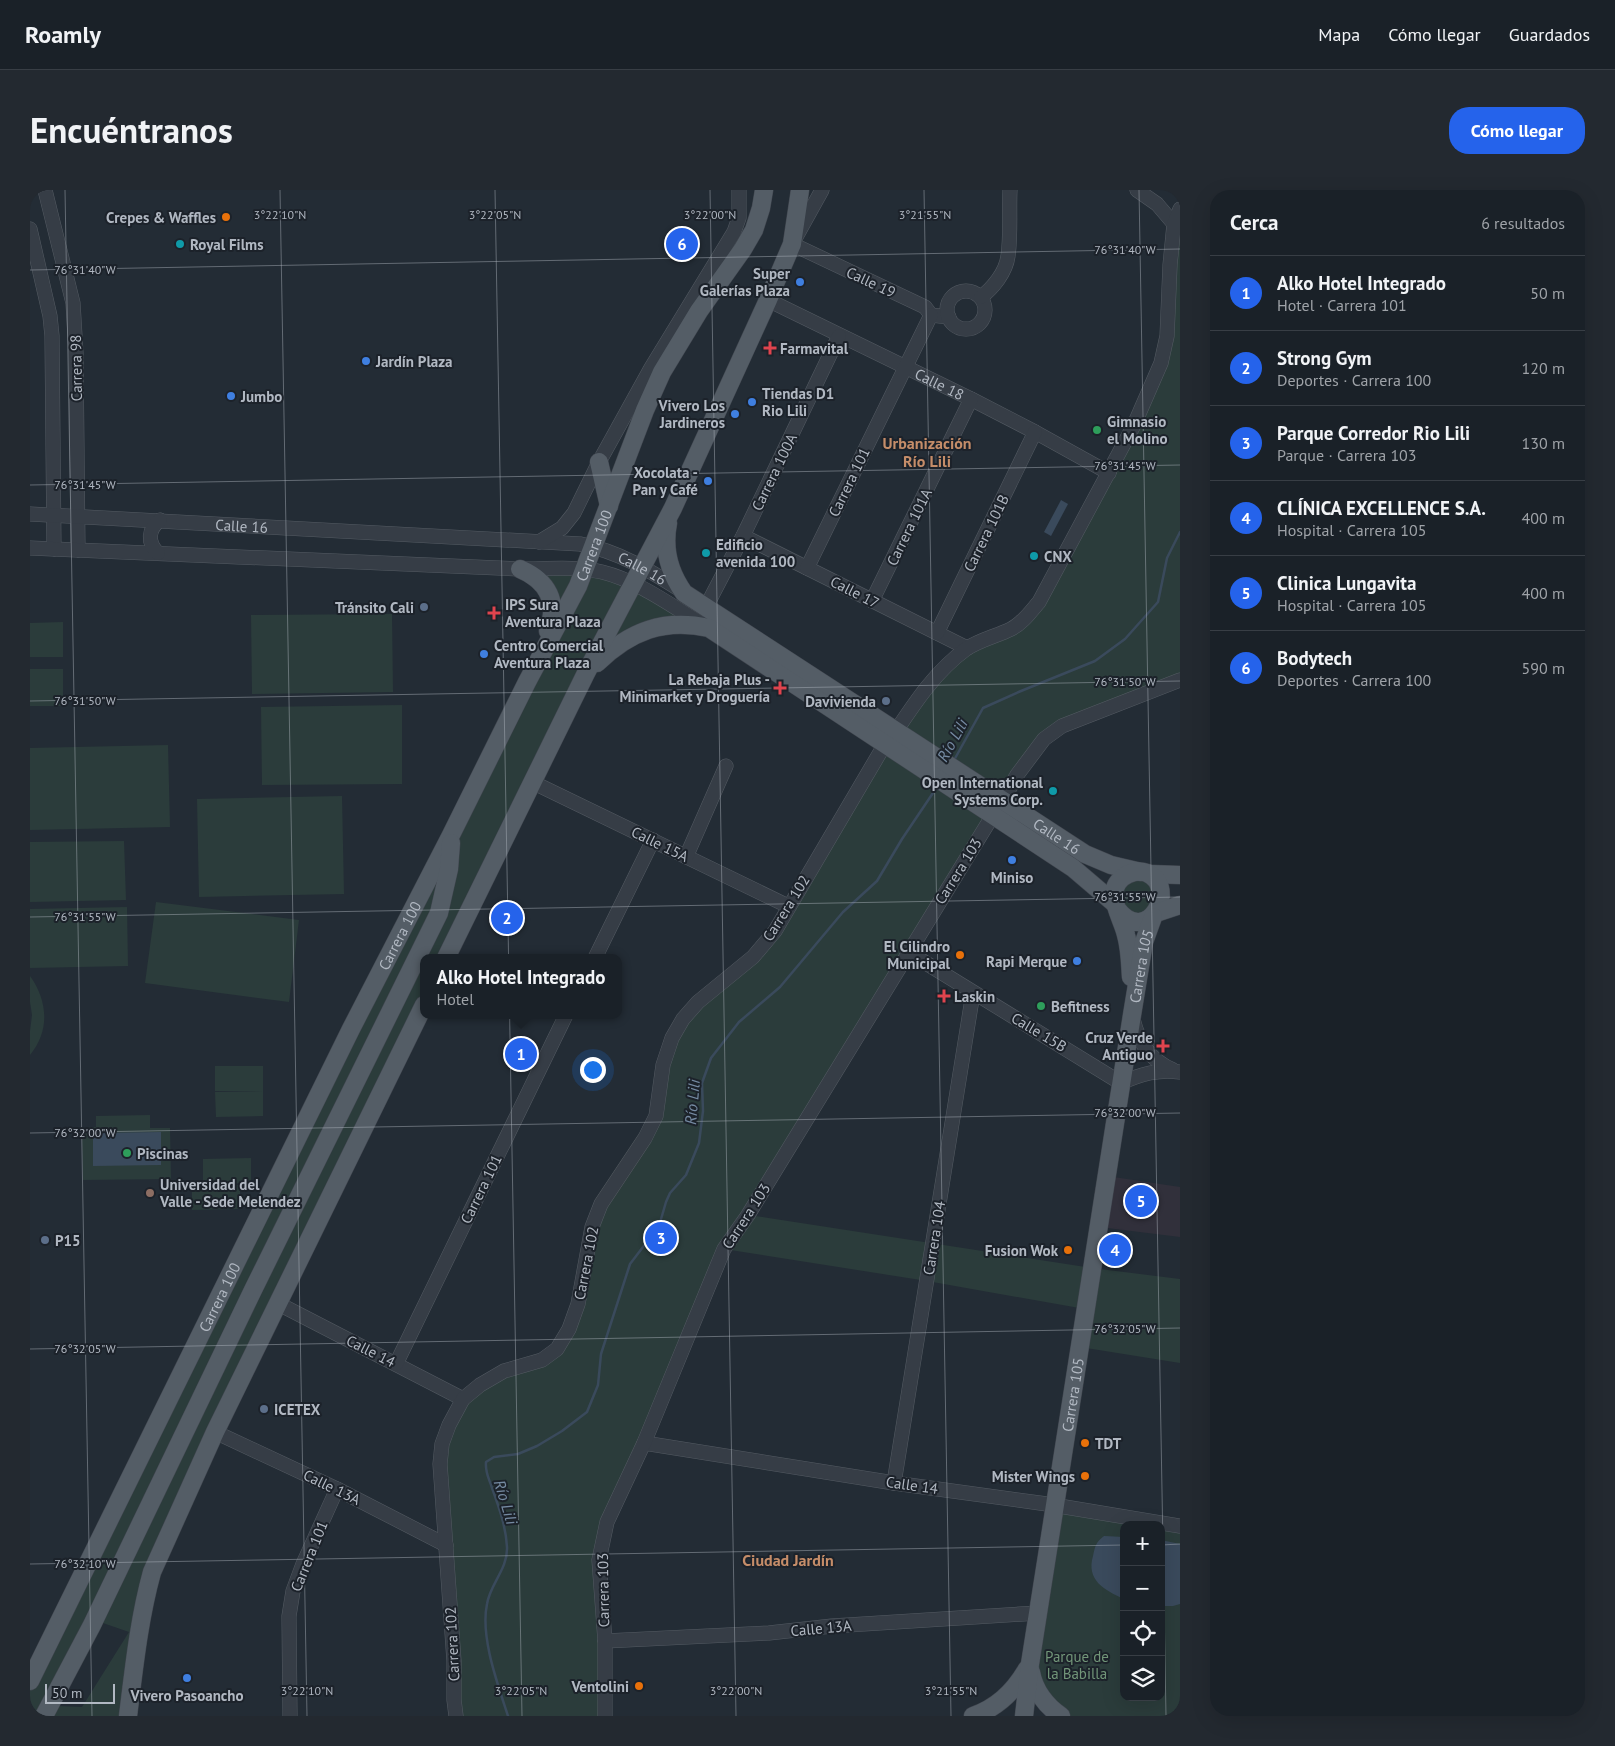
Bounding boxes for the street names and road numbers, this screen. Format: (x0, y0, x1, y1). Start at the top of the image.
street label: Calle 19 (843, 262, 899, 302)
street label: Carrera 98 (66, 335, 86, 401)
street label: Calle 18 (912, 364, 967, 404)
street label: Carrera 100A (747, 430, 801, 514)
street label: Carrera 101 (824, 444, 874, 520)
street label: Carrera 101A (882, 485, 936, 569)
street label: Carrera 101B (959, 491, 1013, 575)
street label: Carrera 100 (571, 507, 616, 584)
street label: Calle 16 (215, 515, 268, 536)
street label: Calle 16 (615, 547, 670, 589)
street label: Calle 17 (827, 572, 883, 612)
street label: Calle 16 (1030, 814, 1084, 858)
street label: Calle 15A (628, 822, 692, 866)
street label: Carrera 103 (930, 834, 986, 908)
street label: Carrera 102 (758, 871, 814, 945)
street label: Carrera 100 (374, 898, 425, 973)
street label: Carrera 105 (1125, 926, 1157, 1004)
street label: Calle 15B (1008, 1008, 1070, 1056)
street label: Carrera 101 (456, 1151, 506, 1227)
street label: Carrera 103 (718, 1180, 774, 1252)
street label: Carrera 104 (919, 1200, 949, 1276)
street label: Carrera 102 (570, 1225, 602, 1301)
street label: Carrera 100 (194, 1259, 244, 1335)
street label: Calle 14 (343, 1331, 399, 1371)
street label: Carrera 105 (1057, 1356, 1088, 1433)
street label: Calle 13A (300, 1465, 364, 1509)
street label: Calle 14 (885, 1472, 939, 1498)
street label: Carrera 101 (286, 1518, 332, 1594)
street label: Carrera 103 (593, 1553, 613, 1627)
street label: Carrera 102 (441, 1606, 463, 1682)
street label: Calle 13A (790, 1616, 853, 1640)

